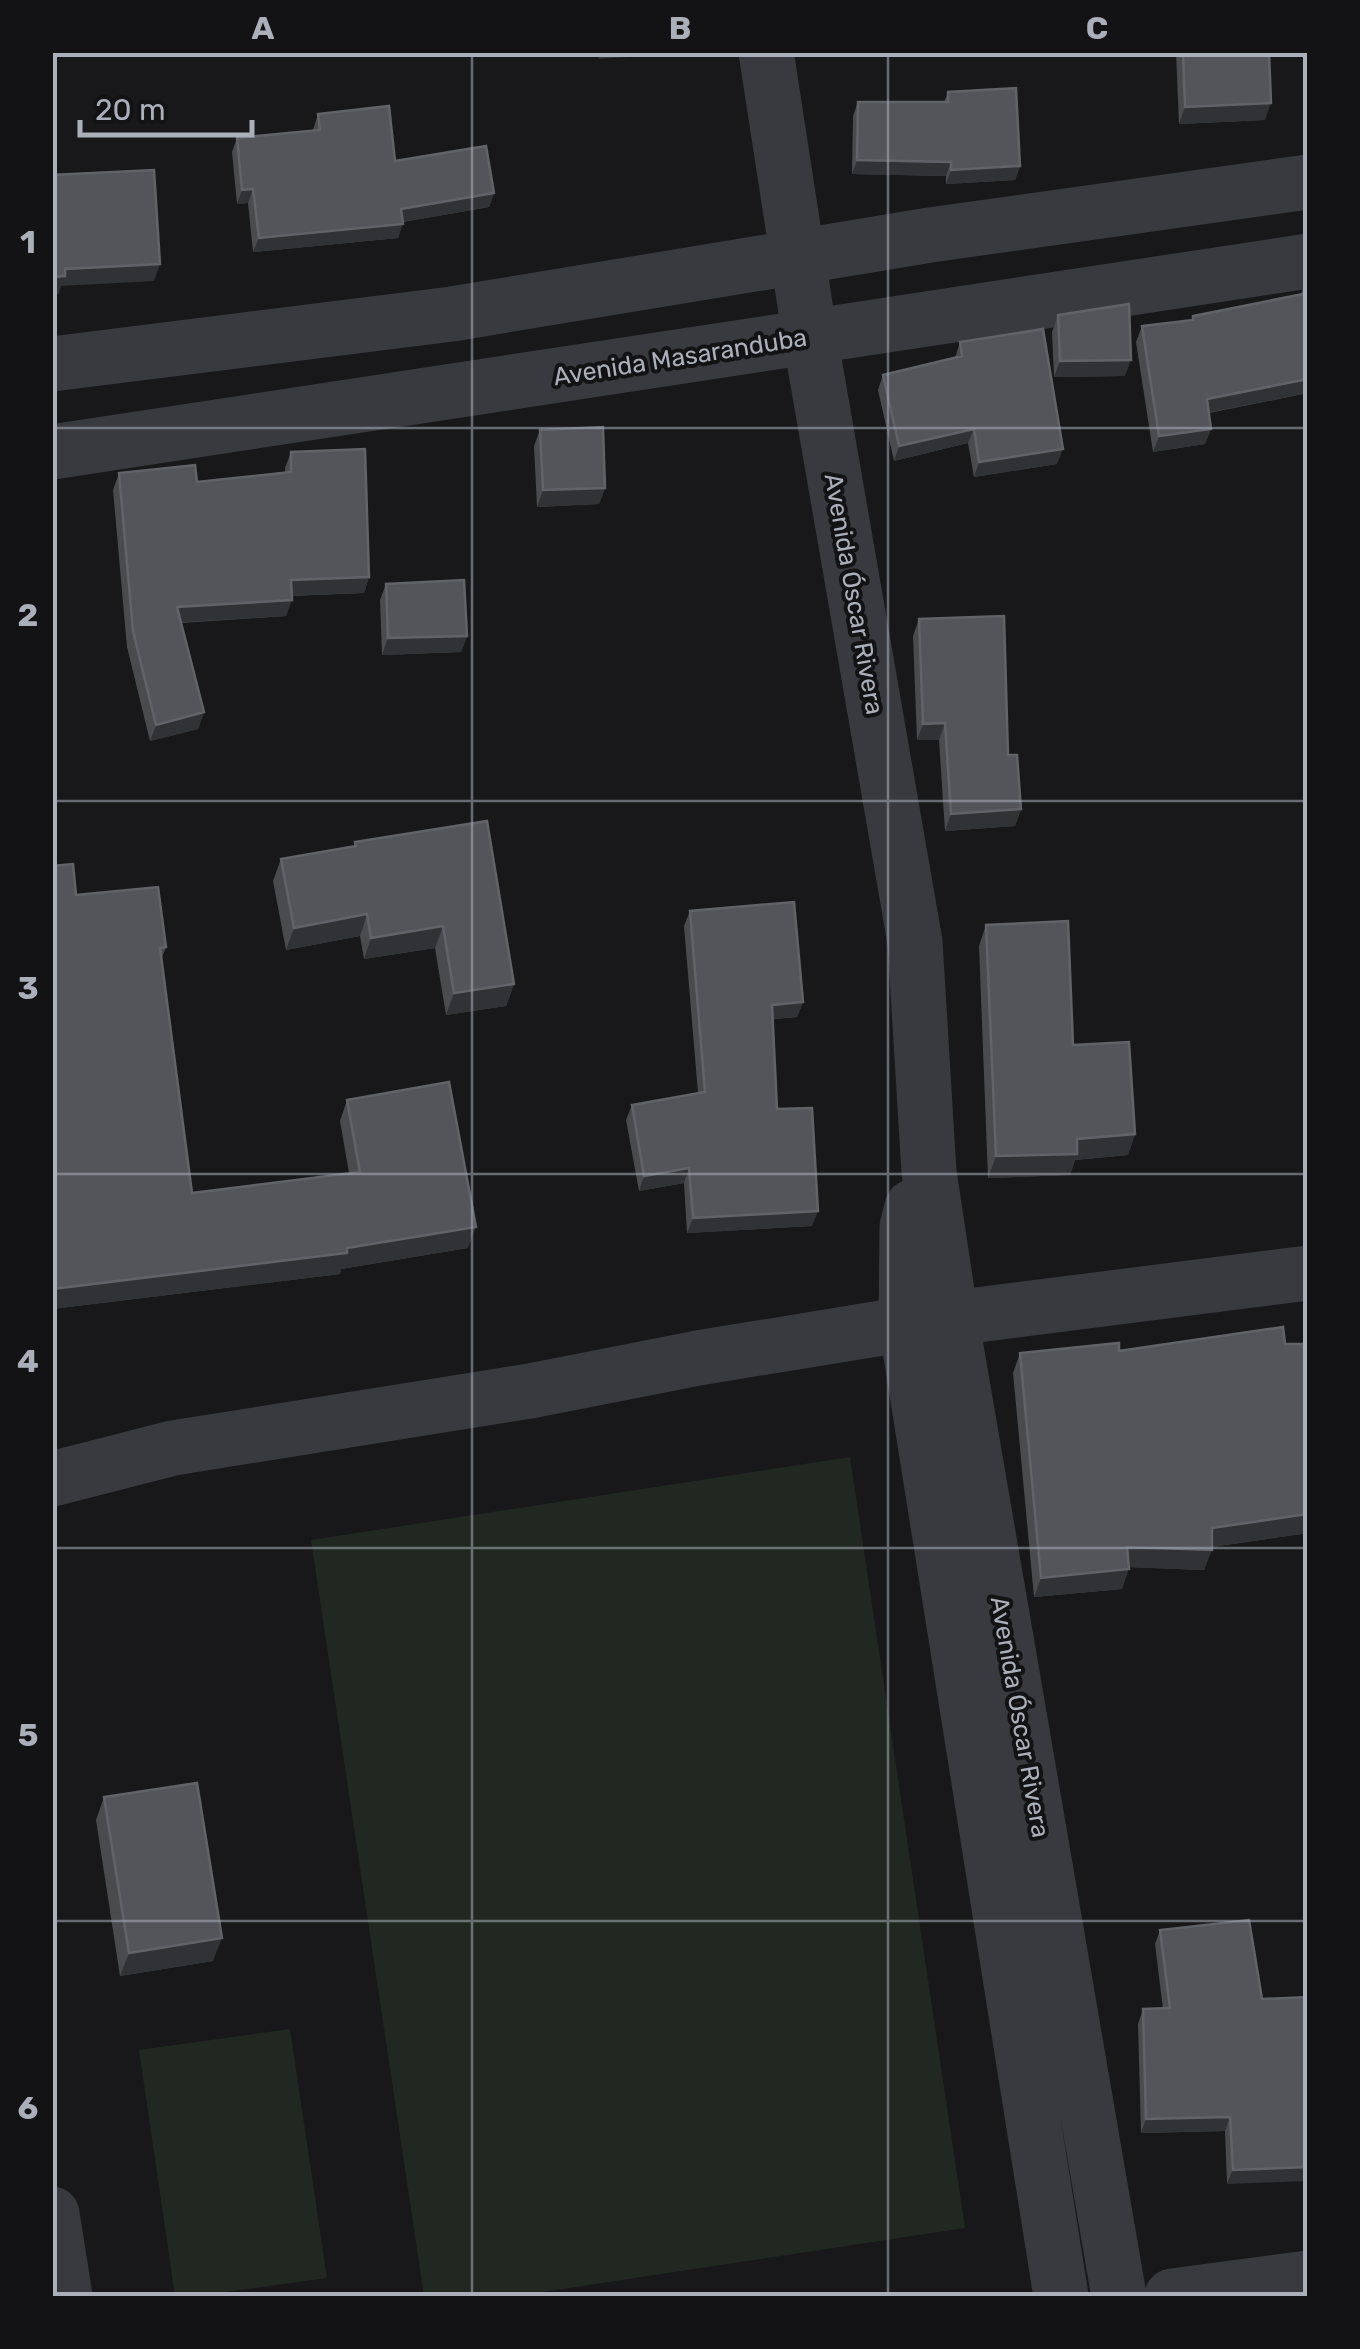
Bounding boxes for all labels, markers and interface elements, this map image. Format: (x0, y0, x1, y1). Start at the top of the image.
text: A (252, 9, 275, 47)
text: B (669, 9, 691, 47)
text: C (1086, 9, 1108, 47)
scale bar (80, 75, 252, 137)
text: 20 m (95, 92, 166, 128)
text: 1 (20, 223, 36, 261)
street label: Avenida Masaranduba (551, 323, 809, 391)
street label: Avenida Óscar Rivera (818, 471, 890, 717)
text: 2 (18, 596, 38, 634)
text: 3 (17, 969, 39, 1007)
text: 4 (17, 1342, 39, 1380)
street label: Avenida Óscar Rivera (984, 1594, 1056, 1840)
text: 5 (18, 1716, 38, 1754)
text: 6 (18, 2089, 38, 2127)

